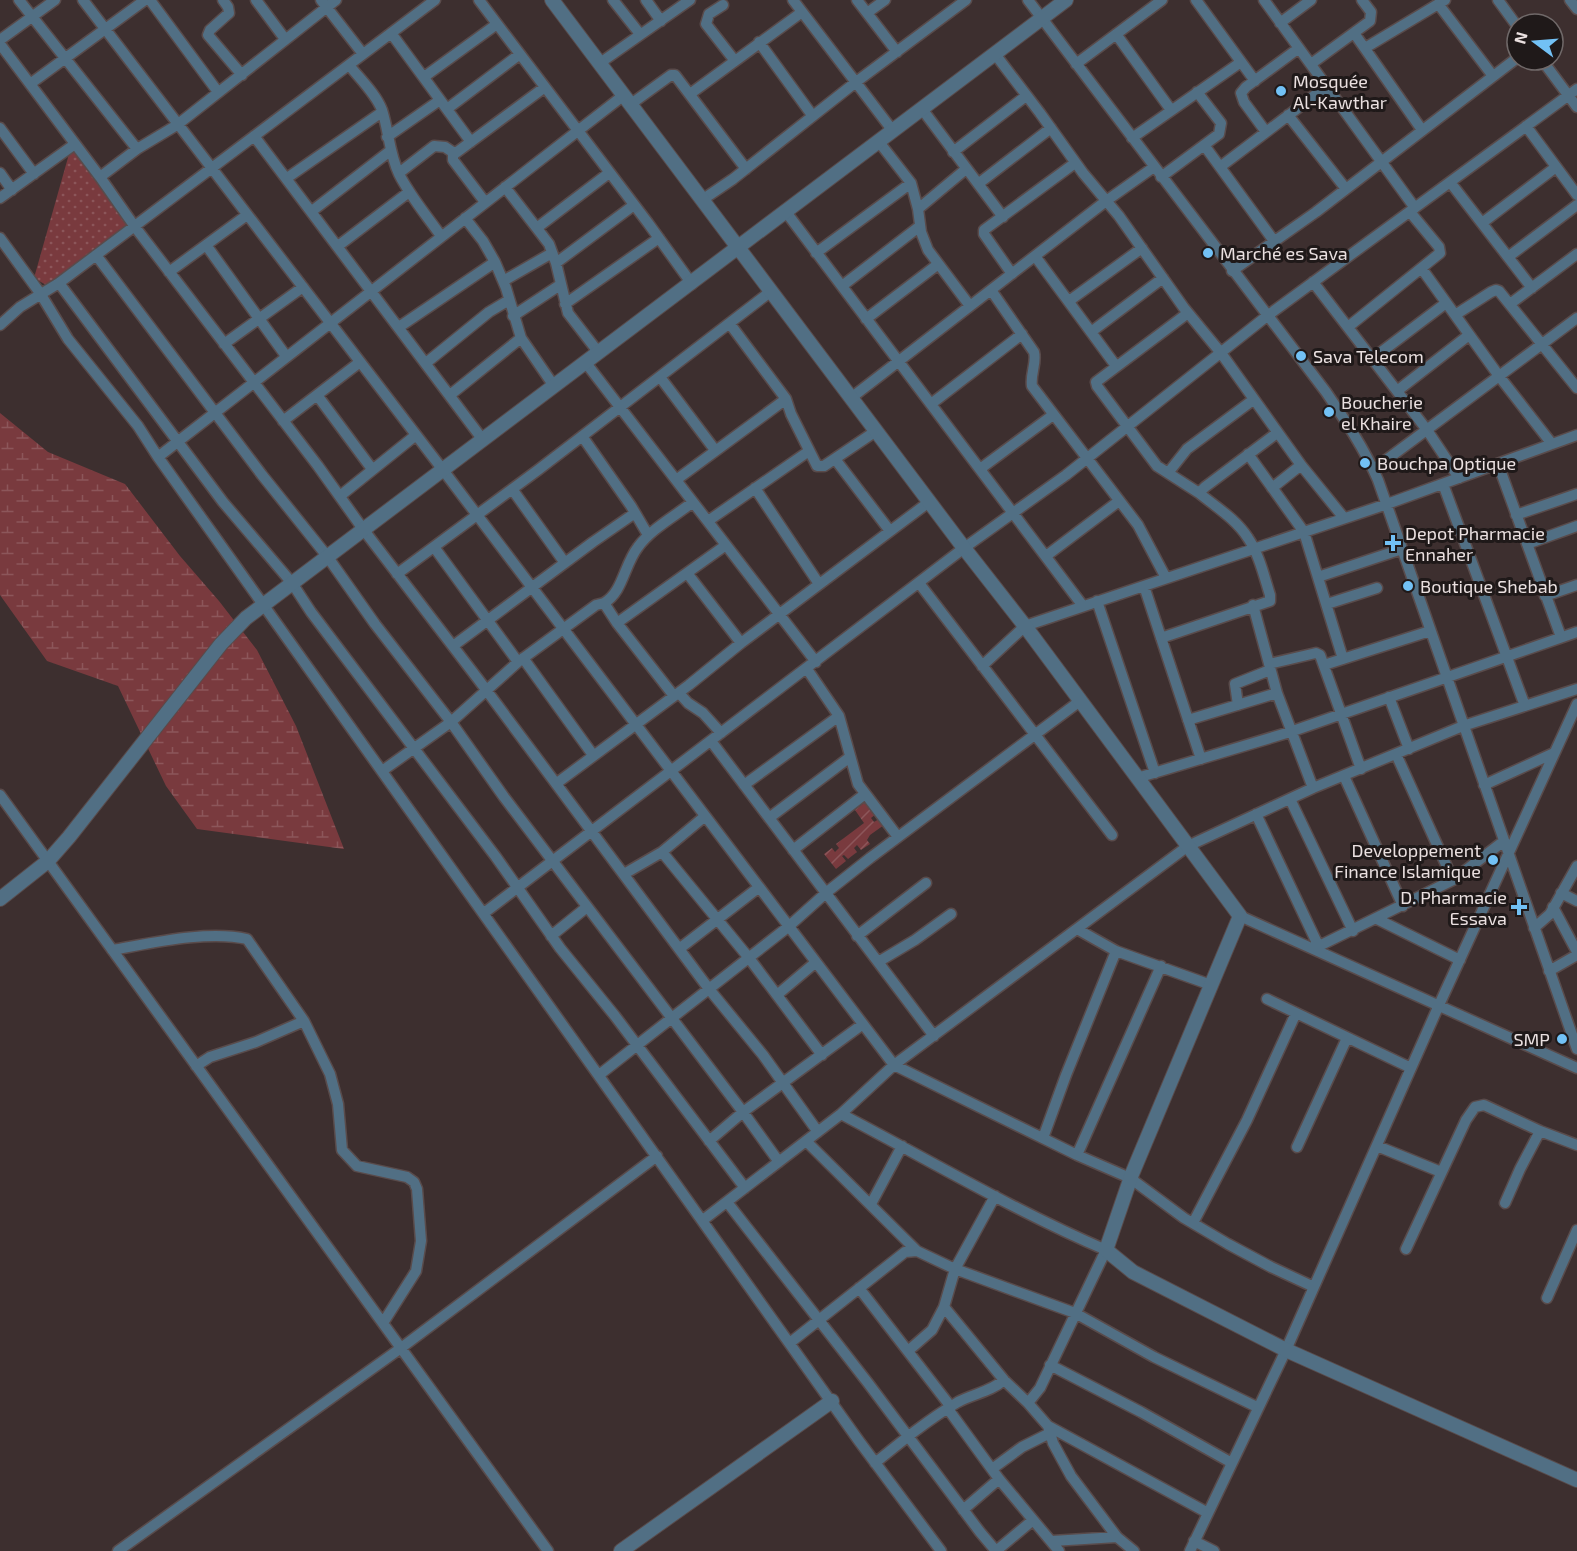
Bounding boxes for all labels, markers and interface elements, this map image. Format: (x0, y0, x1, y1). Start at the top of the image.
north arrow (1505, 12, 1565, 72)
text: N (1509, 30, 1531, 46)
place label: Mosquée Al-Kawthar (1293, 70, 1387, 113)
marker: Mosquée Al-Kawthar (1274, 84, 1288, 98)
place label: Marché es Sava (1220, 242, 1348, 264)
marker: Marché es Sava (1201, 246, 1215, 260)
place label: Sava Telecom (1313, 345, 1424, 367)
marker: Sava Telecom (1294, 349, 1308, 363)
place label: Boucherie el Khaire (1341, 391, 1423, 434)
marker: Boucherie el Khaire (1322, 405, 1336, 419)
place label: Bouchpa Optique (1377, 452, 1516, 474)
marker: Bouchpa Optique (1358, 456, 1372, 470)
place label: Depot Pharmacie Ennaher (1405, 522, 1545, 565)
marker: Depot Pharmacie Ennaher (1386, 536, 1400, 550)
place label: Boutique Shebab (1420, 575, 1558, 597)
marker: Boutique Shebab (1401, 579, 1415, 593)
place label: Developpement Finance Islamique (1334, 839, 1481, 882)
marker: Developpement Finance Islamique (1486, 853, 1500, 867)
place label: D. Pharmacie Essava (1400, 886, 1507, 929)
marker: D. Pharmacie Essava (1512, 900, 1526, 914)
place label: SMP (1513, 1028, 1550, 1050)
marker: SMP (1555, 1032, 1569, 1046)

